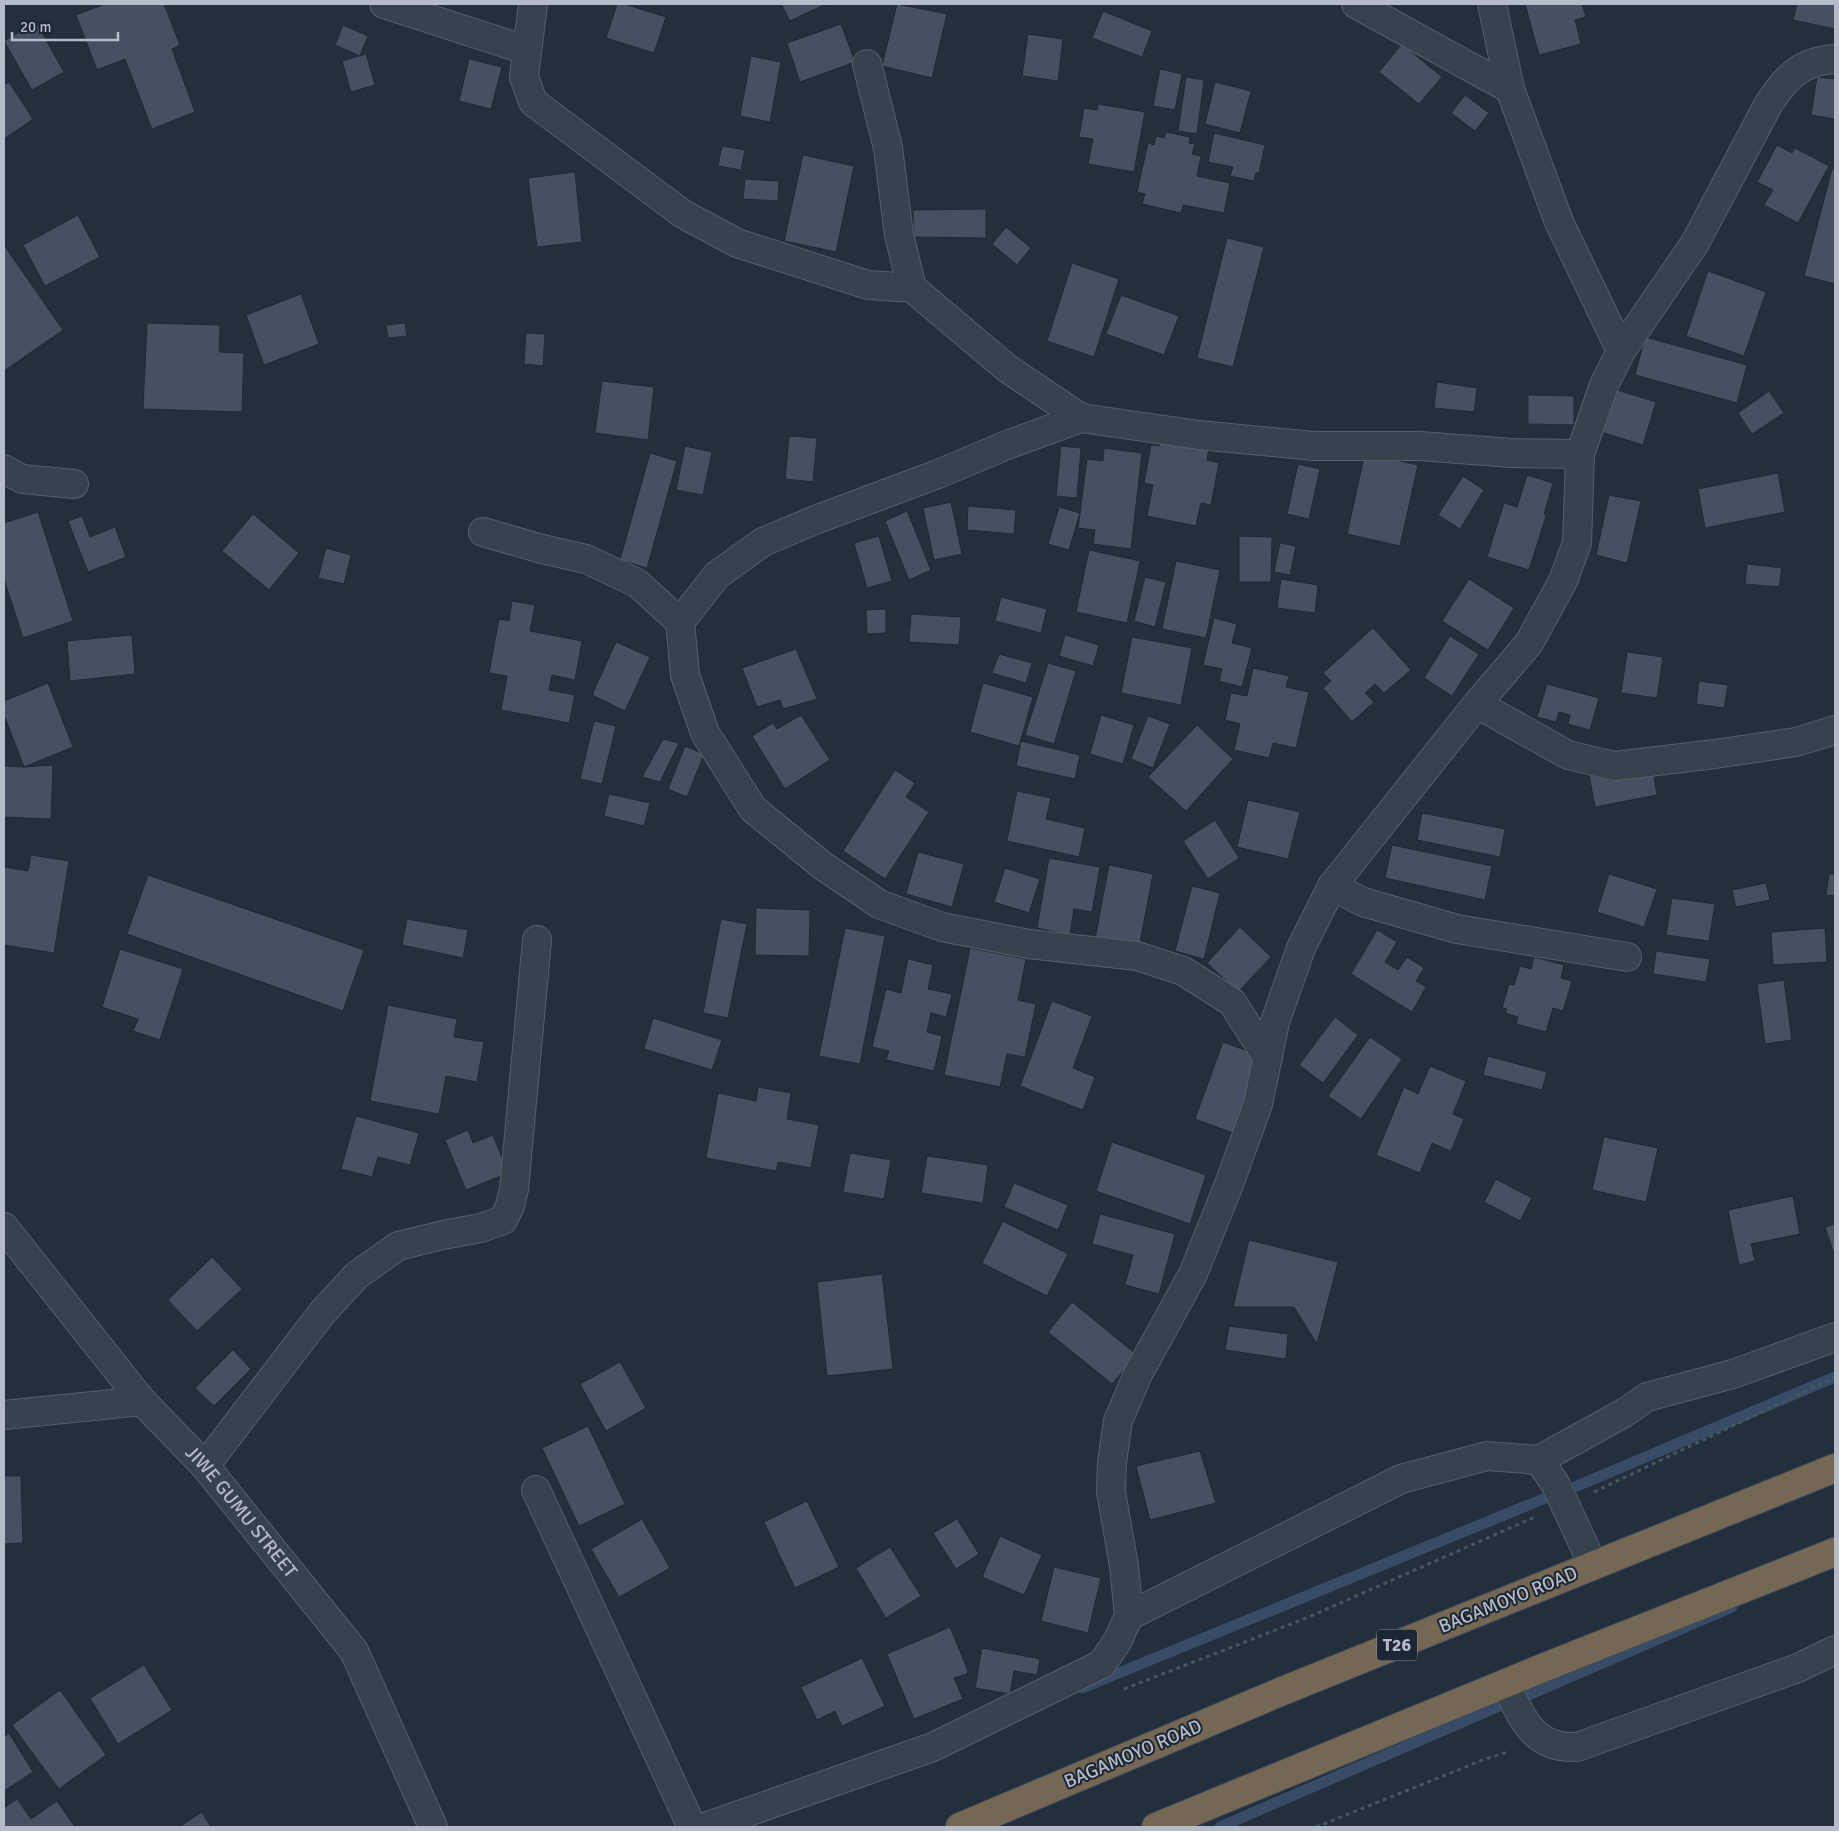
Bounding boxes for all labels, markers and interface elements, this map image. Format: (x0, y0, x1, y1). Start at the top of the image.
scale bar (12, 10, 119, 42)
text: 20 m (20, 18, 51, 36)
street label: JIWE GUMU STREET (180, 1441, 303, 1583)
street label: BAGAMOYO ROAD (1435, 1561, 1581, 1639)
road number: T26 (1377, 1630, 1417, 1660)
street label: BAGAMOYO ROAD (1060, 1714, 1206, 1794)

